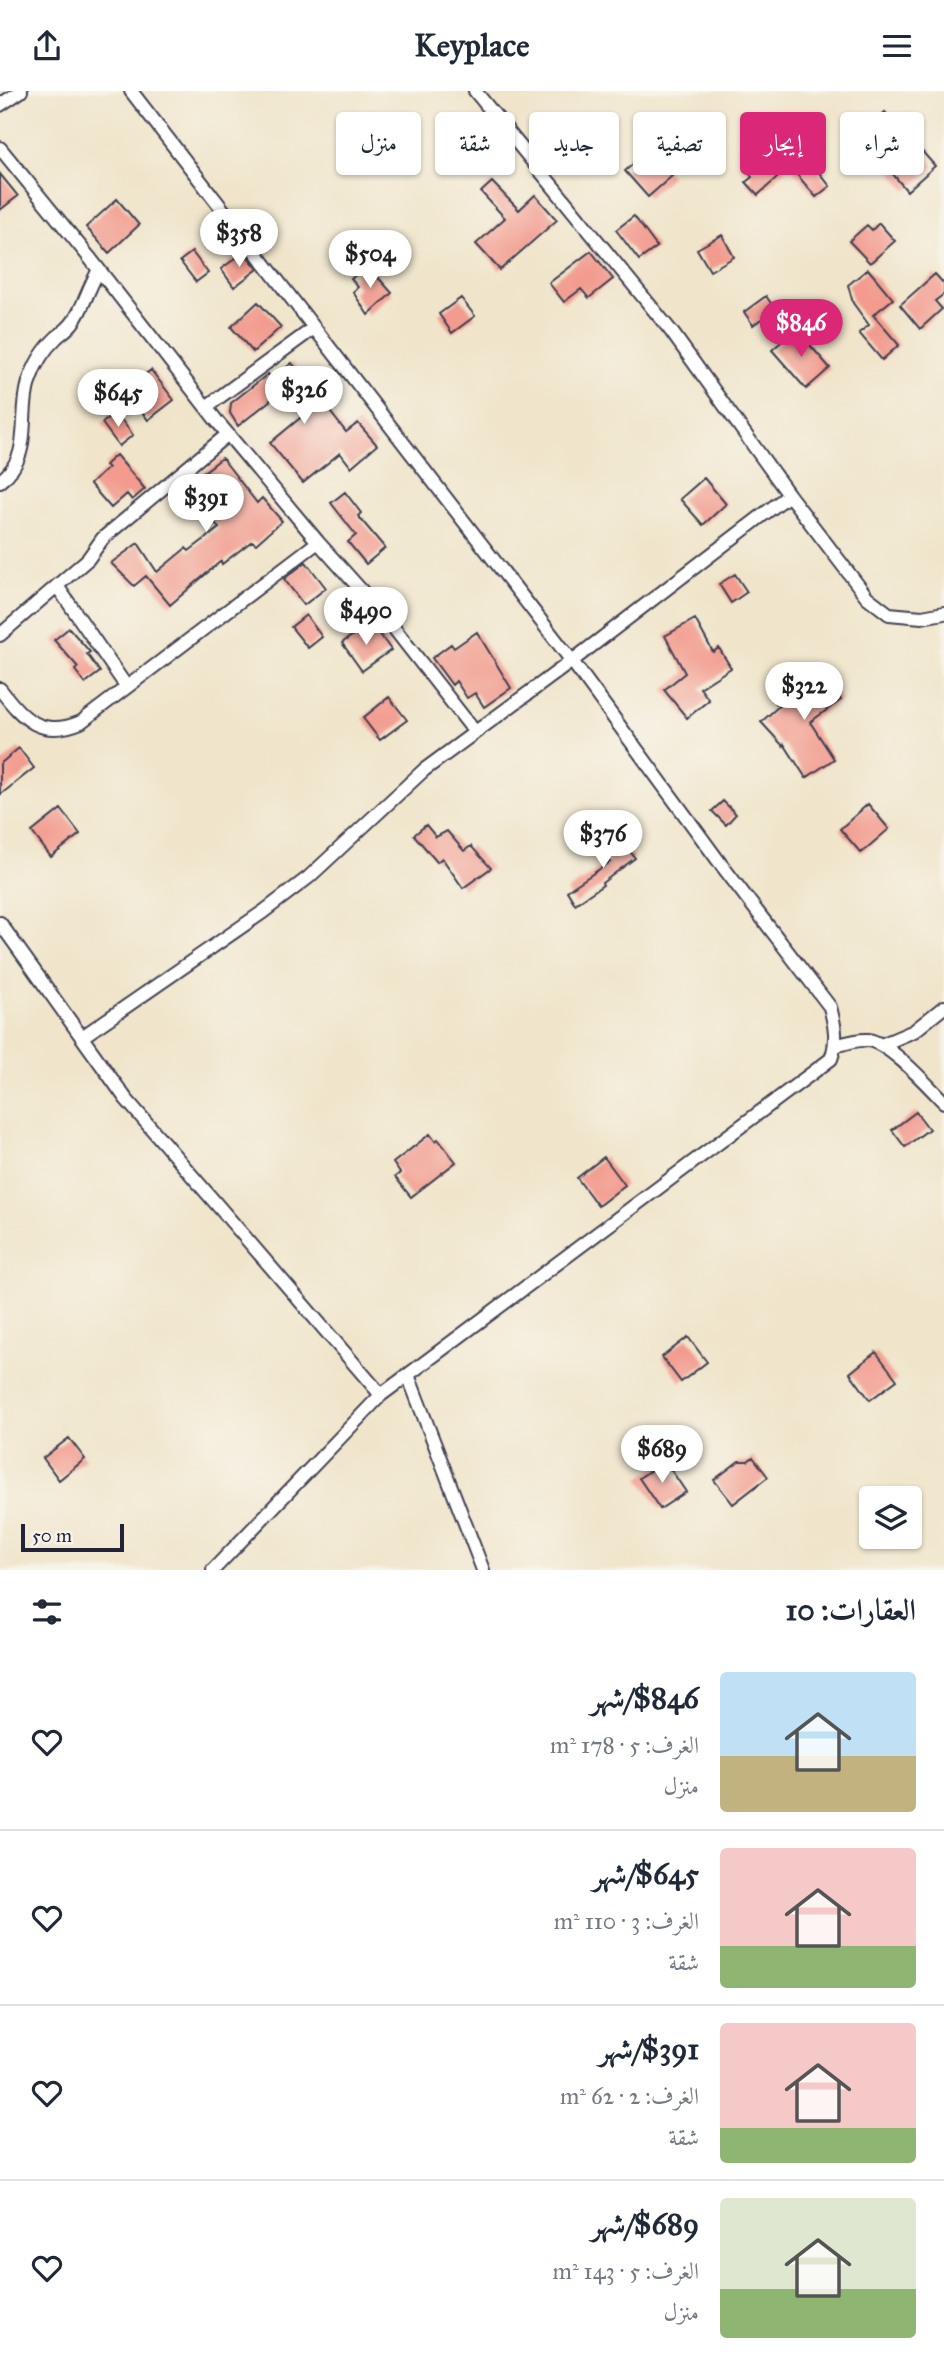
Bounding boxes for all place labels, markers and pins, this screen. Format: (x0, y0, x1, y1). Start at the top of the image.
pin: $358 (198, 209, 280, 269)
pin: $504 (329, 231, 411, 290)
pin: $846 (760, 299, 842, 359)
pin: $326 (263, 367, 345, 426)
pin: $645 (77, 369, 159, 429)
pin: $391 (165, 475, 247, 534)
pin: $490 (325, 587, 407, 647)
pin: $322 (763, 663, 845, 722)
pin: $376 (562, 811, 644, 870)
pin: $689 (621, 1425, 703, 1485)

